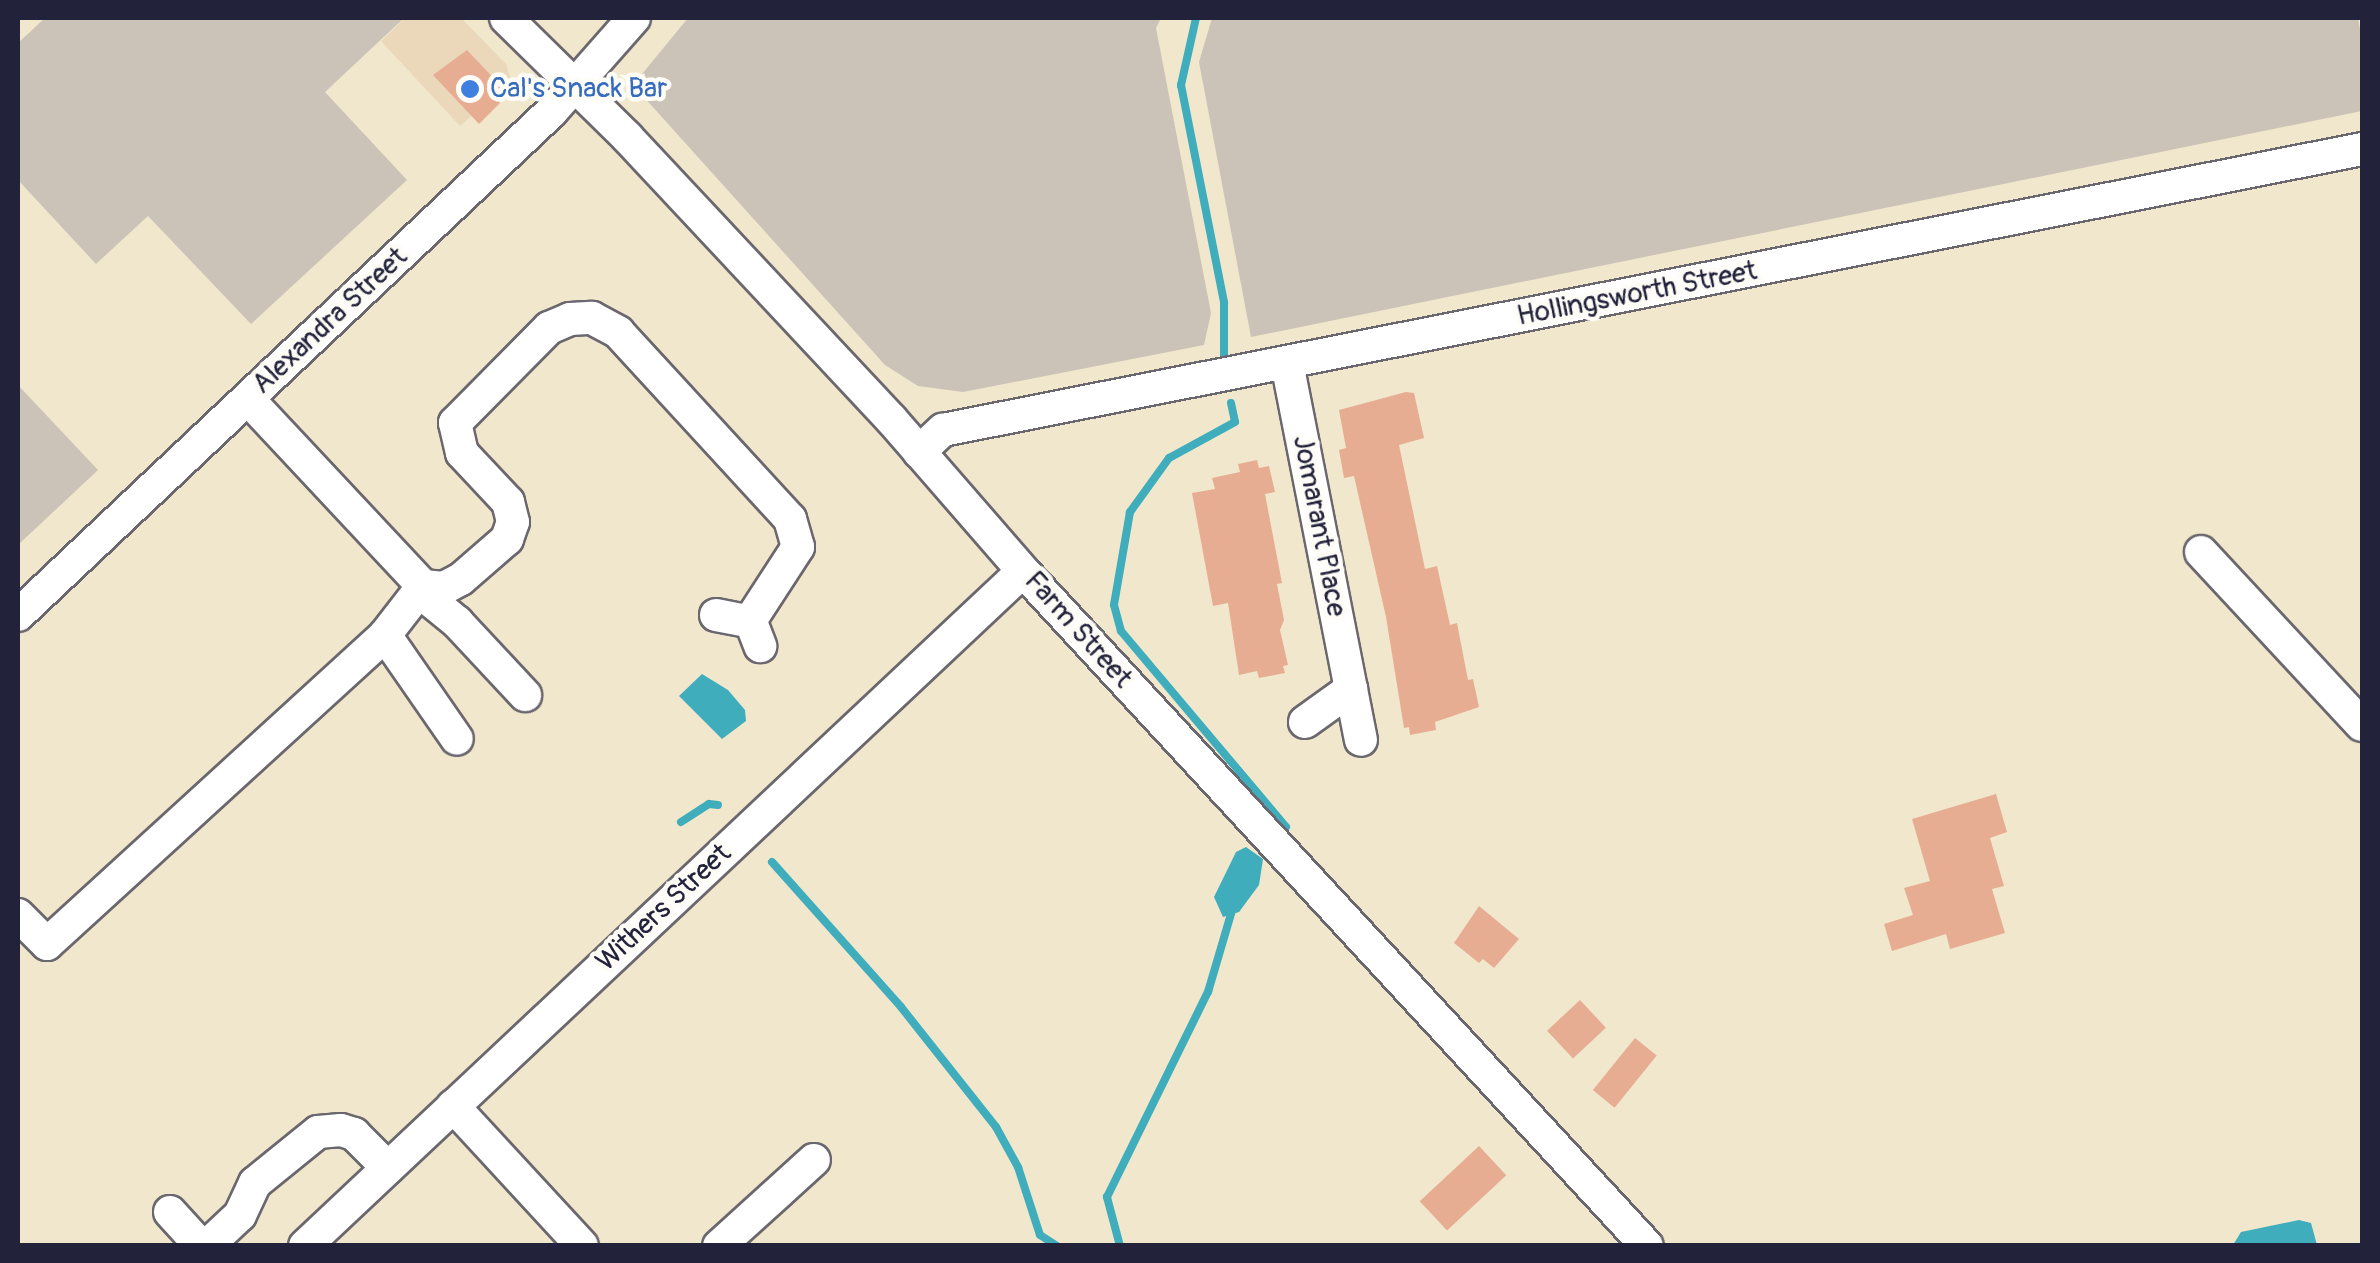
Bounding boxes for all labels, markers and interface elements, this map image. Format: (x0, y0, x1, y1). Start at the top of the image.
place label: Cal's Snack Bar (490, 72, 667, 106)
marker: Cal's Snack Bar (459, 78, 481, 100)
street label: Alexandra Street (246, 241, 414, 401)
street label: Hollingsworth Street (1514, 254, 1760, 334)
street label: Jomarant Place (1285, 433, 1353, 619)
street label: Farm Street (1017, 565, 1139, 695)
street label: Withers Street (590, 837, 738, 979)

